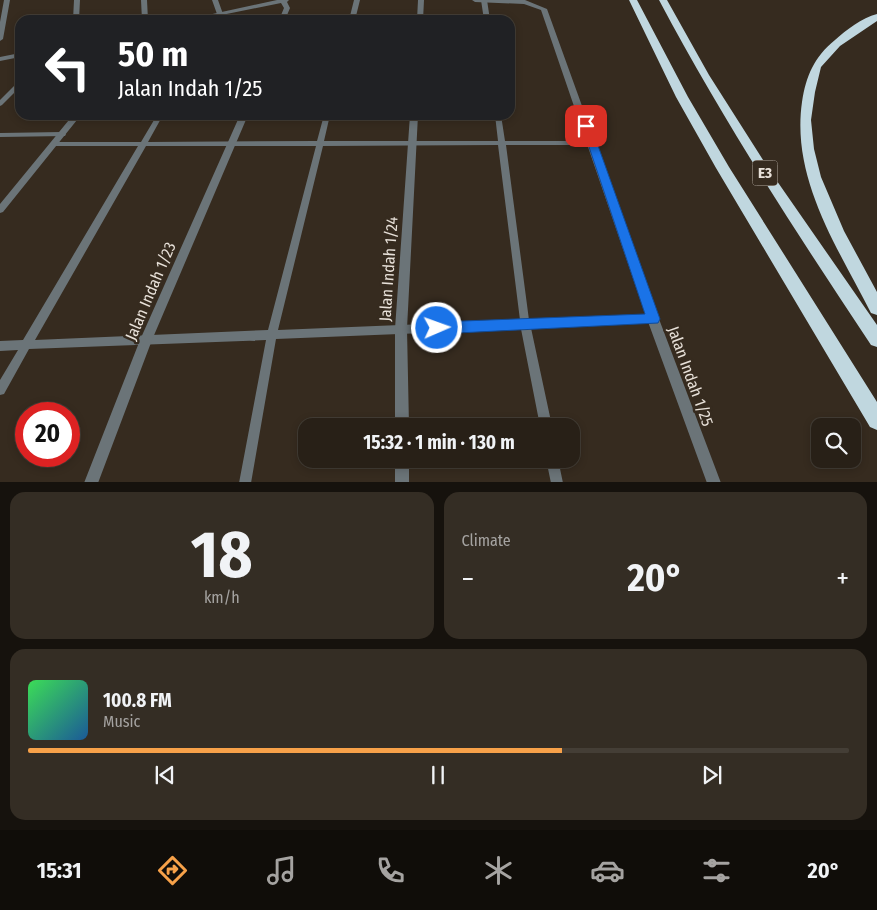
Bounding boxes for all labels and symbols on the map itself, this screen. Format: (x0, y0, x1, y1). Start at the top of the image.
pin (565, 105, 607, 147)
road number: E3 (752, 160, 778, 186)
street label: Jalan Indah 1/24 (375, 216, 402, 322)
street label: Jalan Indah 1/23 (121, 239, 180, 343)
position arrow (410, 301, 462, 353)
street label: Jalan Indah 1/25 (664, 324, 717, 429)
speed limit sign: 20 (15, 402, 80, 467)

